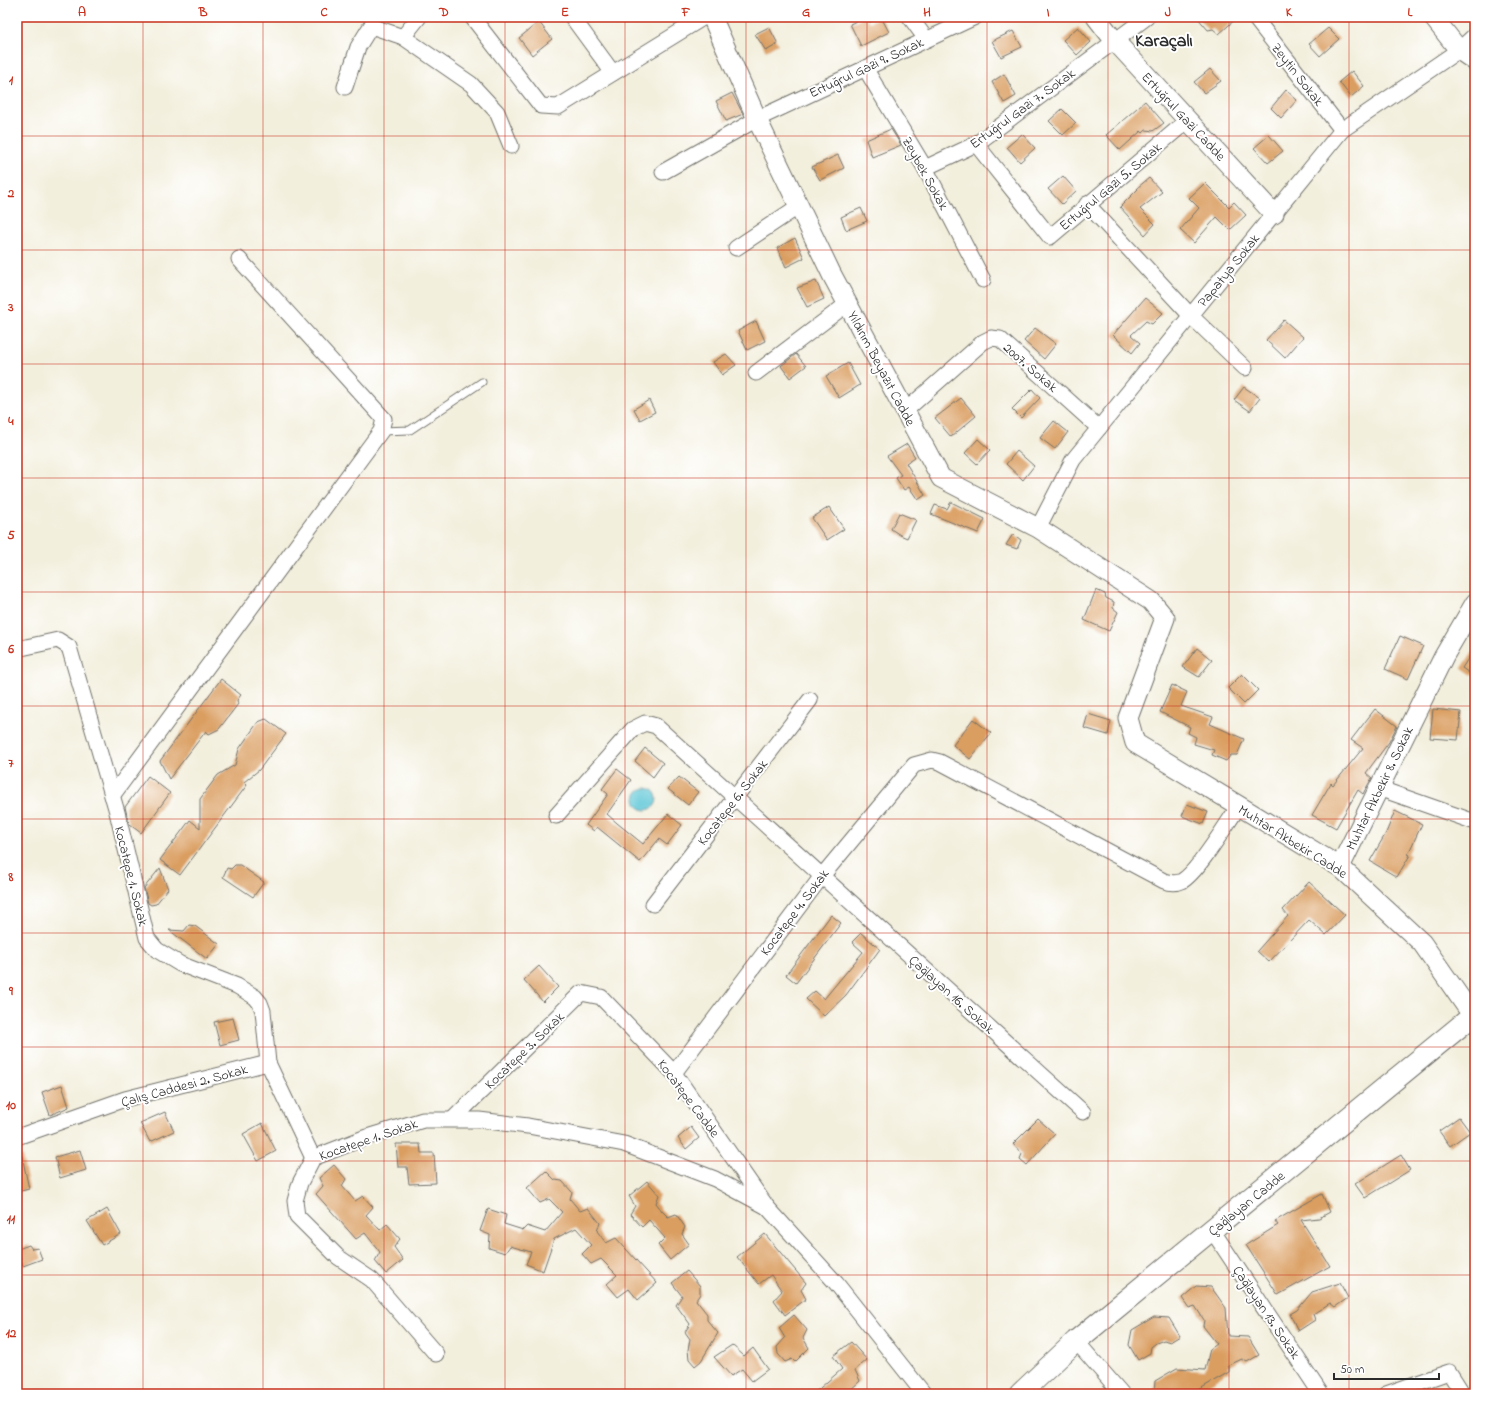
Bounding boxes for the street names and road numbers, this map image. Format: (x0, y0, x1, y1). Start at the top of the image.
street label: Ertuğrul Gazi 9. Sokak (806, 32, 929, 105)
street label: Zeytin Sokak (1265, 39, 1329, 112)
street label: Ertuğrul Gazi 7. Sokak (966, 63, 1081, 156)
street label: Ertuğrul Gazi Cadde (1135, 68, 1230, 168)
street label: Zeybek Sokak (895, 133, 954, 215)
street label: Ertuğrul Gazi 5. Sokak (1055, 137, 1168, 237)
street label: Papatya Sokak (1193, 229, 1267, 313)
street label: Yıldırım Beyazıt Cadde (841, 307, 920, 431)
street label: 2007. Sokak (998, 338, 1063, 399)
street label: Muhtar Akbekir 8. Sokak (1341, 722, 1420, 854)
street label: Kocatepe 6. Sokak (693, 755, 774, 851)
street label: Muhtar Akbekir Cadde (1233, 800, 1352, 885)
street label: Kocatepe 1. Sokak (108, 824, 153, 930)
street label: Kocatepe 4. Sokak (756, 864, 835, 961)
street label: Çağlayan 16. Sokak (903, 951, 999, 1041)
street label: Kocatepe 3. Sokak (480, 1007, 570, 1095)
street label: Kocatepe Cadde (651, 1055, 725, 1143)
street label: Çalış Caddesi 2. Sokak (119, 1059, 251, 1113)
street label: Kocatepe 1. Sokak (317, 1113, 421, 1167)
street label: Çağlayan Cadde (1204, 1166, 1291, 1243)
street label: Çağlayan 13. Sokak (1226, 1262, 1305, 1365)

